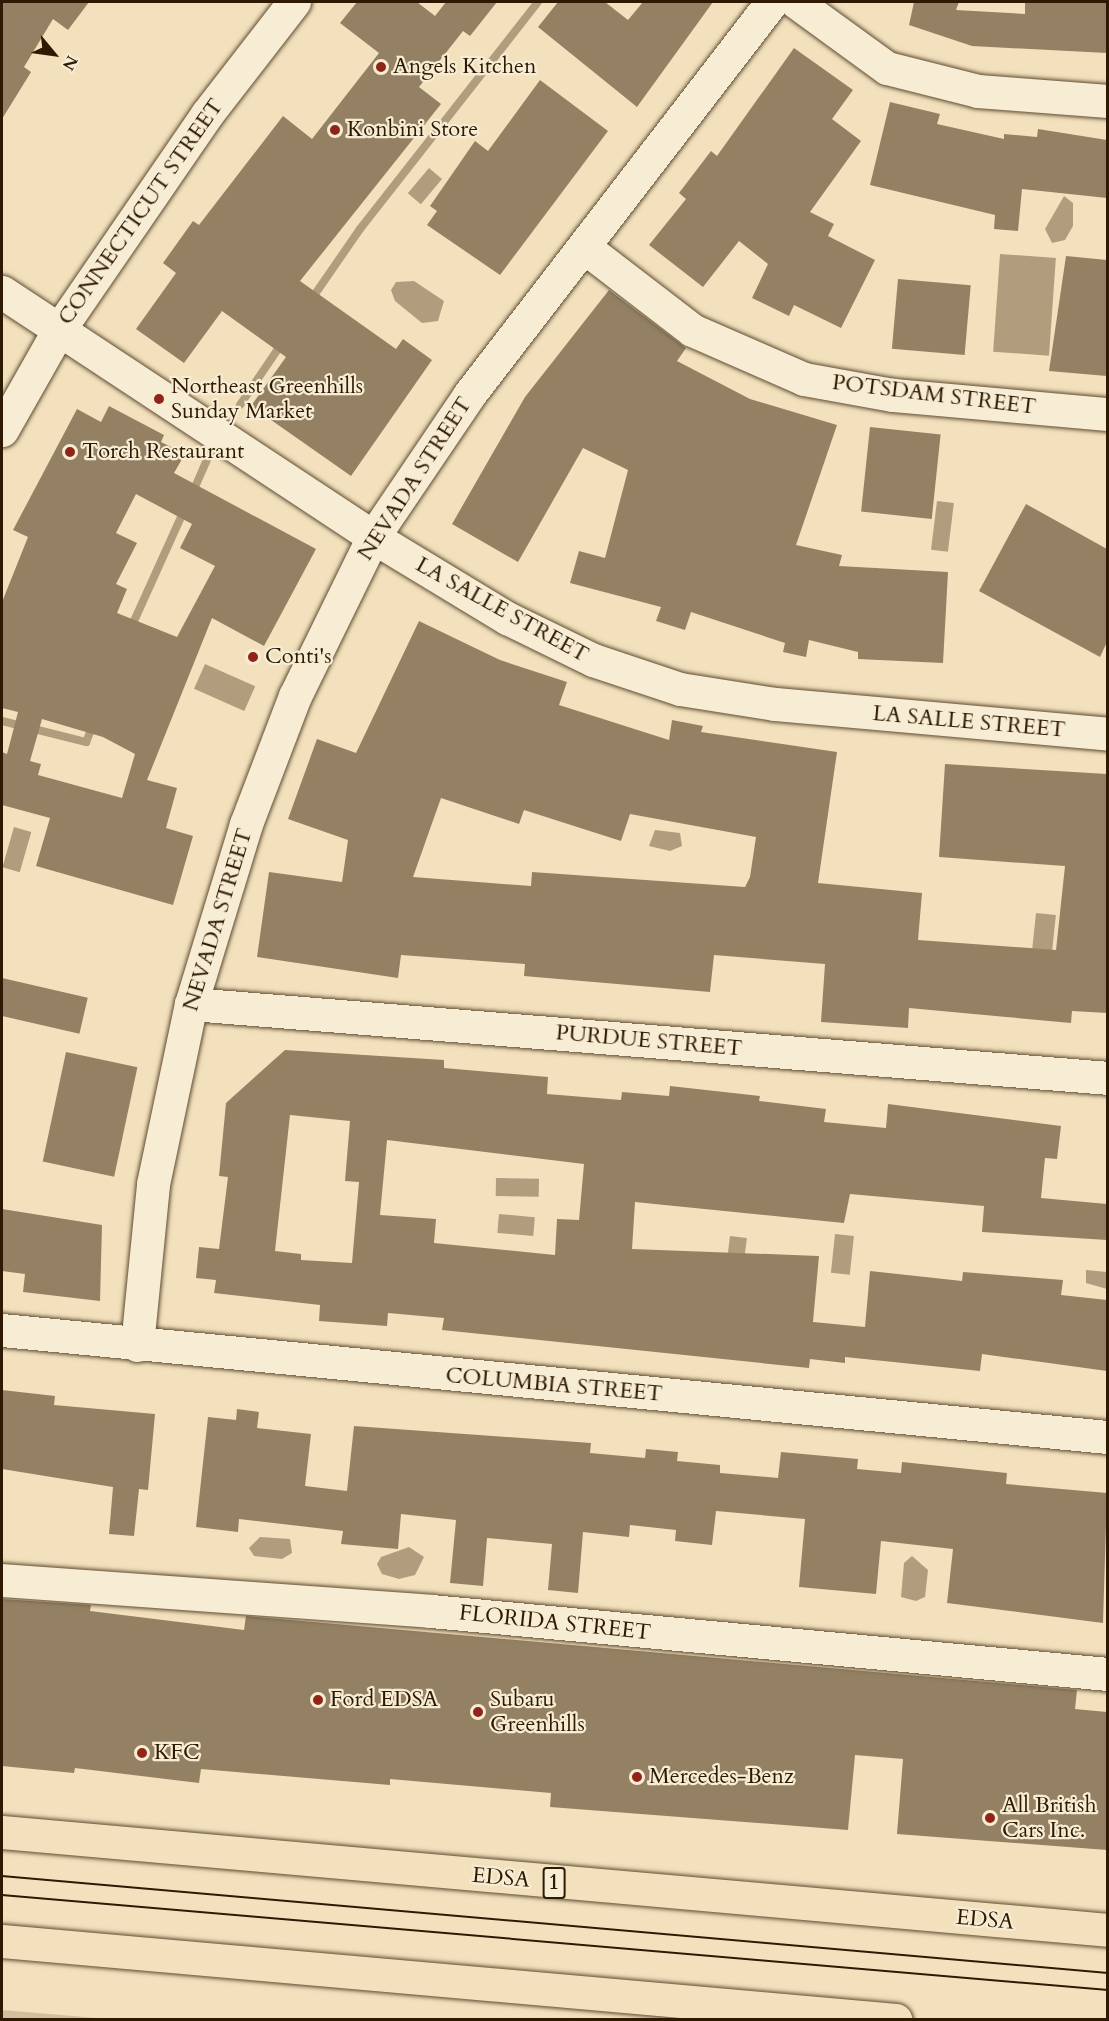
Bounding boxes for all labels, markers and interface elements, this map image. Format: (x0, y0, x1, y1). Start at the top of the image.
north arrow (24, 24, 84, 84)
text: N (57, 51, 83, 74)
place label: Angels Kitchen (393, 54, 536, 80)
marker: Angels Kitchen (374, 60, 388, 74)
street label: CONNECTICUT STREET (53, 94, 229, 330)
place label: Konbini Store (347, 117, 478, 143)
marker: Konbini Store (328, 123, 342, 137)
street label: POTSDAM STREET (831, 369, 1037, 421)
place label: Northeast Greenhills Sunday Market (171, 373, 363, 424)
marker: Northeast Greenhills Sunday Market (152, 392, 166, 406)
street label: NEVADA STREET (352, 392, 478, 566)
place label: Torch Restaurant (82, 439, 244, 465)
marker: Torch Restaurant (63, 445, 77, 459)
street label: LA SALLE STREET (411, 552, 593, 668)
place label: Conti's (265, 644, 332, 670)
marker: Conti's (246, 650, 260, 664)
street label: LA SALLE STREET (872, 700, 1066, 744)
street label: NEVADA STREET (178, 826, 258, 1014)
street label: PURDUE STREET (555, 1020, 743, 1062)
street label: COLUMBIA STREET (444, 1362, 664, 1408)
street label: FLORIDA STREET (458, 1600, 652, 1646)
place label: Subaru Greenhills (490, 1686, 585, 1738)
place label: Ford EDSA (330, 1687, 438, 1713)
marker: Ford EDSA (311, 1693, 325, 1707)
marker: Subaru Greenhills (471, 1705, 485, 1719)
place label: KFC (154, 1740, 200, 1766)
marker: KFC (135, 1746, 149, 1760)
place label: Mercedes-Benz (649, 1764, 794, 1790)
marker: Mercedes-Benz (630, 1770, 644, 1784)
place label: All British Cars Inc. (1002, 1792, 1096, 1844)
marker: All British Cars Inc. (983, 1811, 997, 1825)
street label: EDSA (471, 1862, 531, 1894)
road number: 1 (542, 1865, 566, 1901)
street label: EDSA (955, 1904, 1015, 1936)

